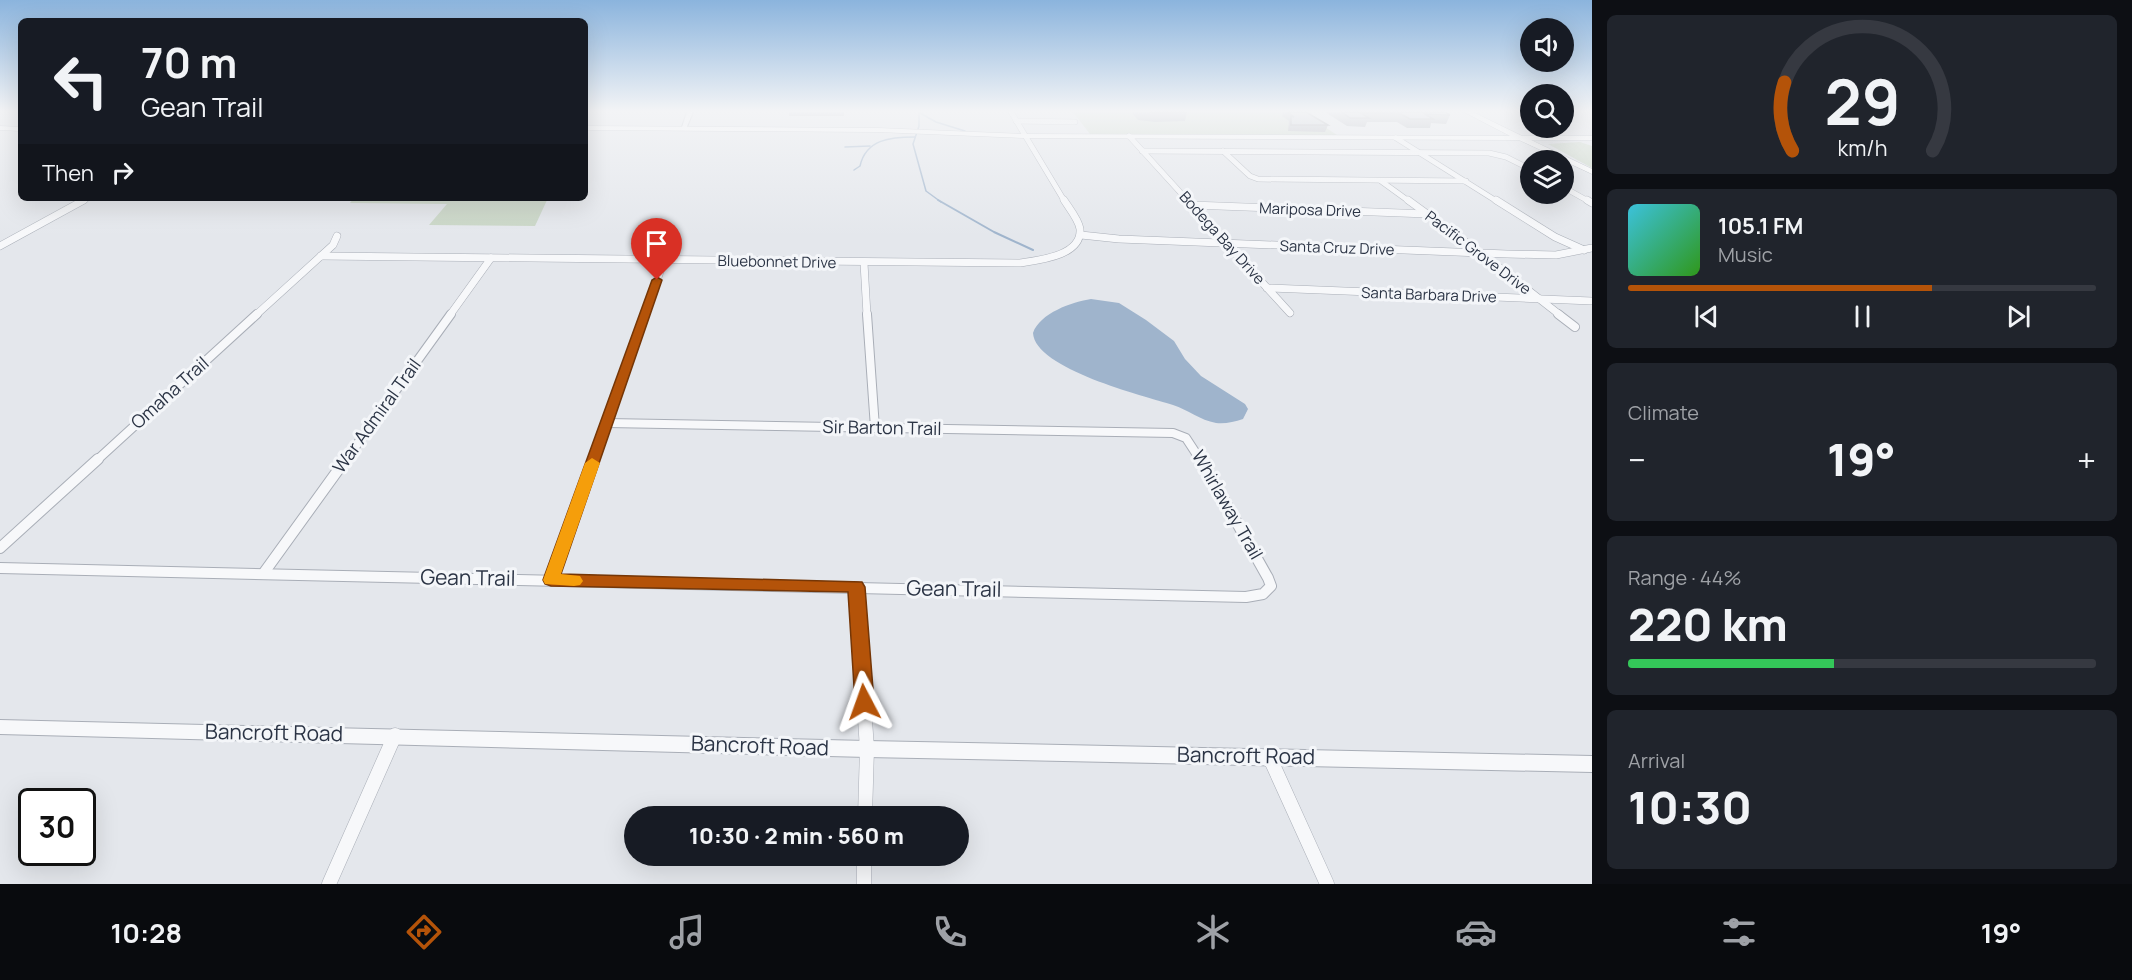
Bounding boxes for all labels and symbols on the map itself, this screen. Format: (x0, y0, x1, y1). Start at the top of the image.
street label: Bodega Bay Drive (1175, 186, 1270, 289)
street label: Mariposa Drive (1259, 197, 1361, 222)
street label: Pacific Grove Drive (1421, 206, 1536, 299)
pin (631, 218, 682, 280)
street label: Santa Cruz Drive (1279, 235, 1395, 260)
street label: Bluebonnet Drive (717, 250, 837, 273)
street label: Santa Barbara Drive (1361, 282, 1497, 307)
street label: Omaha Trail (125, 351, 213, 434)
street label: War Admiral Trail (327, 353, 426, 477)
street label: Sir Barton Trail (822, 414, 942, 440)
street label: Whirlaway Trail (1187, 446, 1269, 563)
street label: Gean Trail (420, 562, 516, 592)
street label: Gean Trail (906, 573, 1002, 603)
position arrow (832, 670, 896, 734)
street label: Bancroft Road (205, 717, 343, 747)
street label: Bancroft Road (690, 729, 830, 761)
street label: Bancroft Road (1177, 740, 1315, 770)
speed limit sign: 30 (18, 788, 96, 866)

